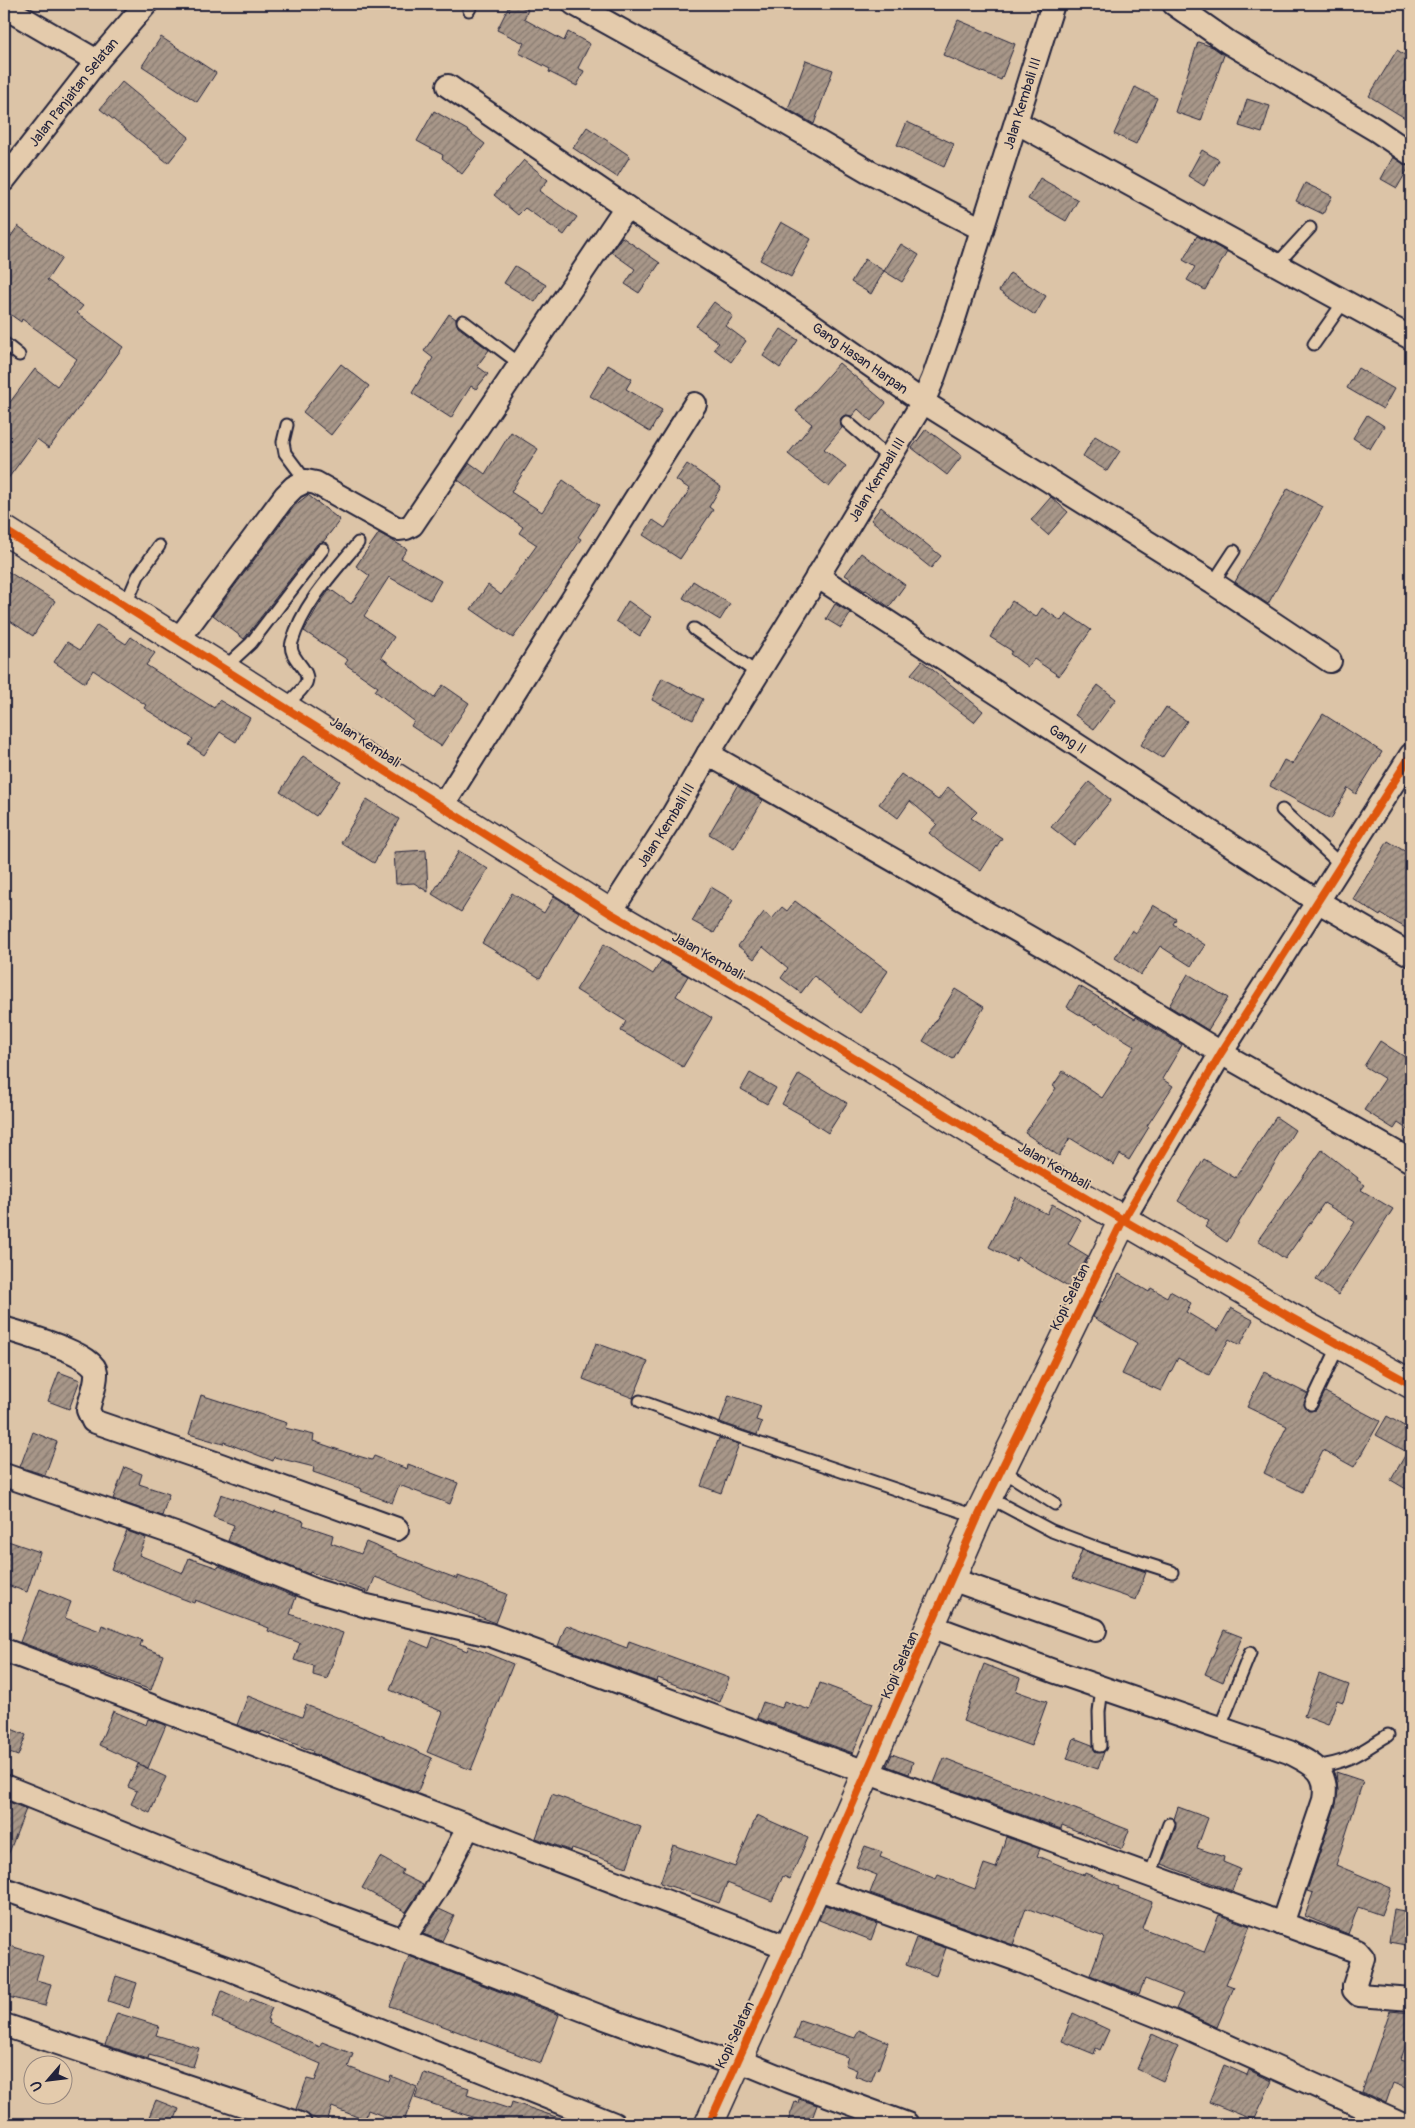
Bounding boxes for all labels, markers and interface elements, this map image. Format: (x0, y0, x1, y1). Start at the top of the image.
street label: Jalan Panjaitan Selatan (25, 34, 122, 150)
street label: Jalan Kembali III (999, 55, 1044, 151)
street label: Gang Hasan Harpan (809, 319, 911, 398)
street label: Jalan Kembali III (845, 434, 908, 525)
street label: Jalan Kembali (327, 713, 404, 771)
street label: Gang II (1046, 721, 1090, 757)
street label: Jalan Kembali III (633, 780, 698, 870)
street label: Jalan Kembali (669, 929, 748, 984)
street label: Jalan Kembali (1015, 1139, 1094, 1194)
street label: Kopi Selatan (1046, 1261, 1094, 1333)
street label: Kopi Selatan (878, 1628, 923, 1702)
street label: Kopi Selatan (712, 1999, 758, 2071)
north arrow (22, 2056, 72, 2106)
text: U (27, 2078, 47, 2094)

